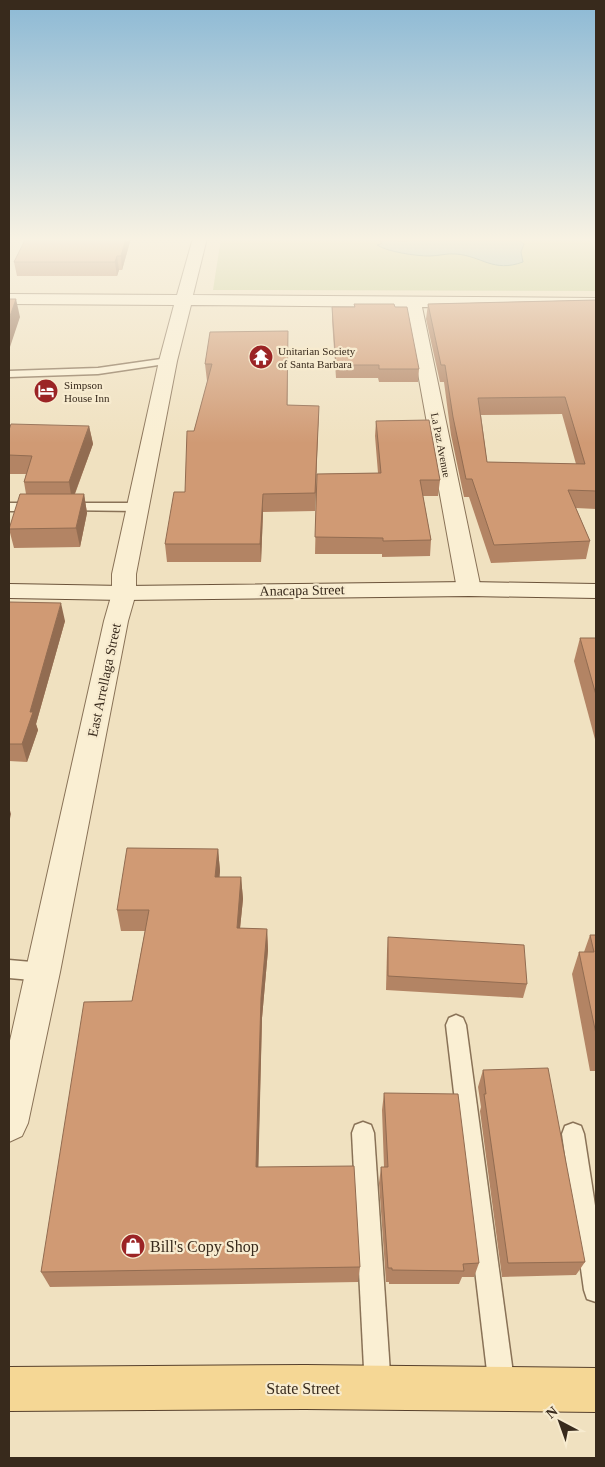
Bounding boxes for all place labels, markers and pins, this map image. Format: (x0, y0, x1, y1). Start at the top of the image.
temple icon: Unitarian Society of Santa Barbara (248, 344, 274, 370)
place label: Unitarian Society of Santa Barbara (278, 345, 356, 370)
hotel icon: Simpson House Inn (33, 378, 59, 404)
place label: Simpson House Inn (64, 379, 110, 404)
shop icon: Bill's Copy Shop (120, 1233, 146, 1259)
place label: Bill's Copy Shop (150, 1238, 259, 1256)

